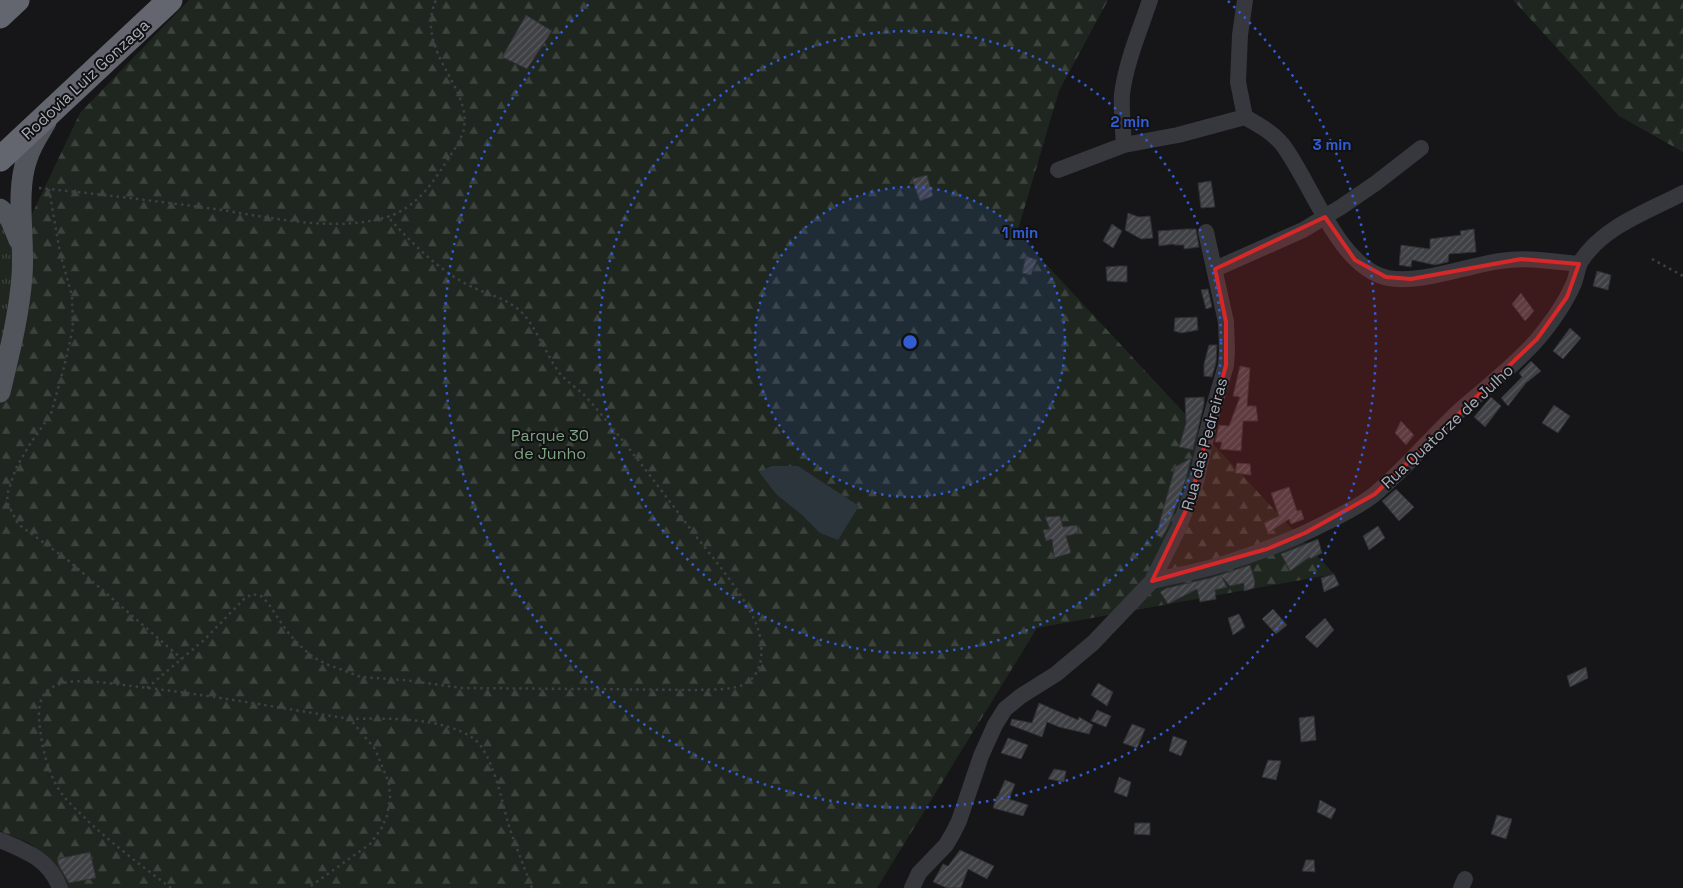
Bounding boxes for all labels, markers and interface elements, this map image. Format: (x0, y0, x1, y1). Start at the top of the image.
street label: Rodovia Luiz Gonzaga (17, 15, 154, 144)
text: 2 min (1111, 112, 1149, 131)
text: 3 min (1313, 135, 1351, 154)
text: 1 min (1002, 223, 1038, 242)
centre of rings (901, 333, 919, 351)
street label: Rua Quatorze de Julho (1377, 360, 1518, 493)
street label: Rua das Pedreiras (1177, 375, 1232, 513)
park label: Parque 30 de Junho (511, 425, 589, 464)

